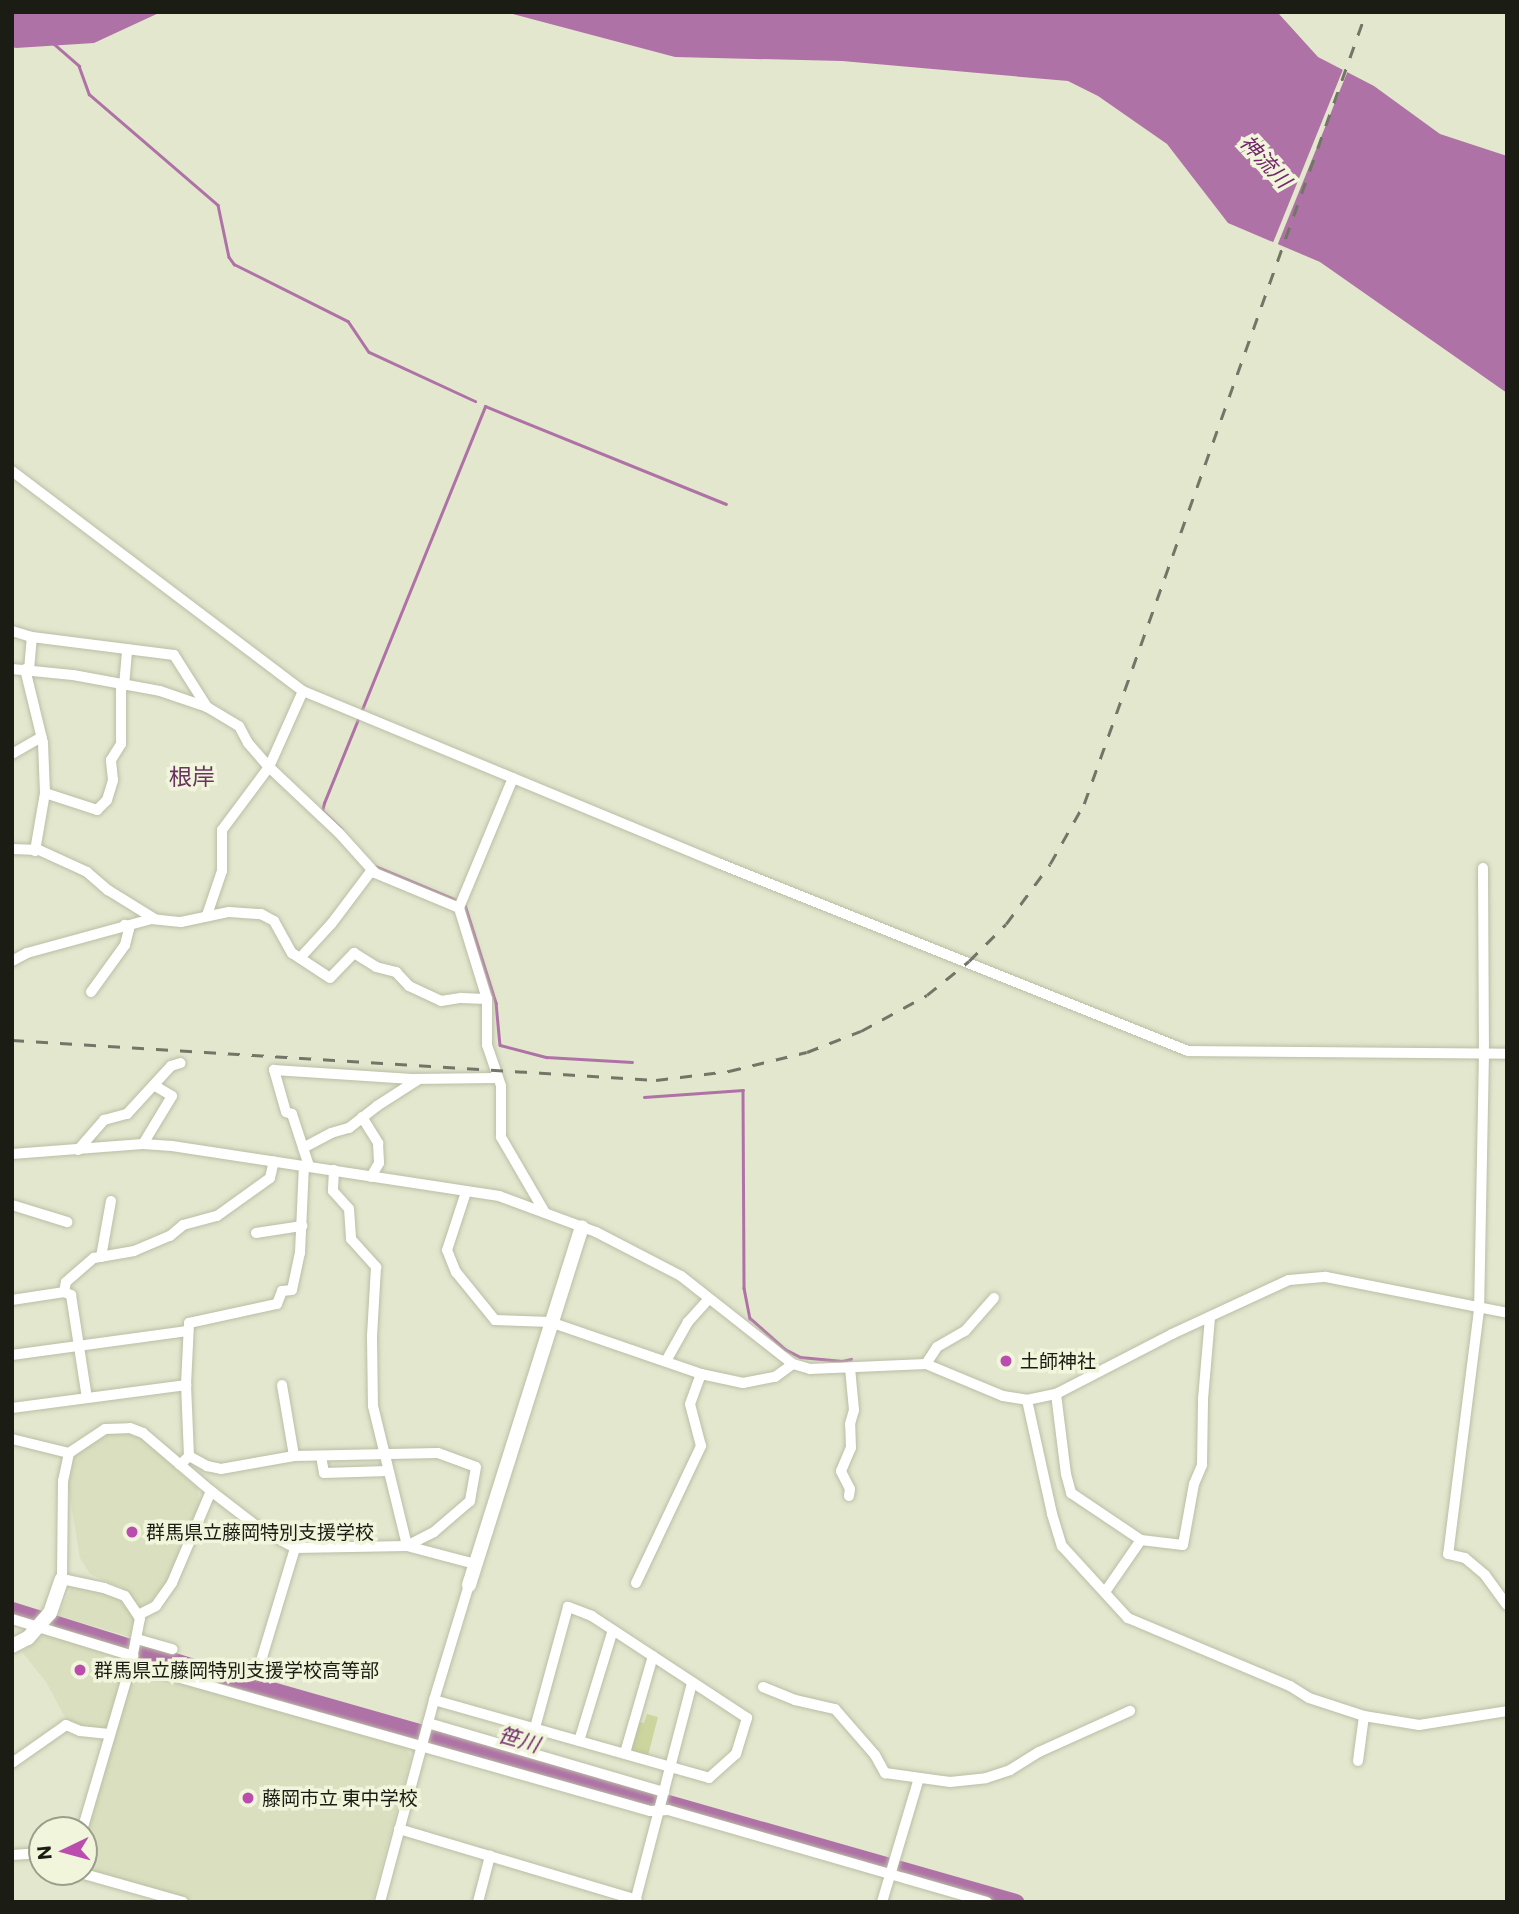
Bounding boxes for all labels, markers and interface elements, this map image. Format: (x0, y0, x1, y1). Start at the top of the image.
water label: 神流川 (1235, 129, 1297, 193)
district label: 根岸 (169, 762, 215, 790)
place label: 土師神社 (1020, 1350, 1096, 1372)
marker: 土師神社 (998, 1353, 1014, 1369)
place label: 群馬県立藤岡特別支援学校 (146, 1521, 374, 1543)
marker: 群馬県立藤岡特別支援学校 (124, 1524, 140, 1540)
place label: 群馬県立藤岡特別支援学校高等部 (94, 1659, 379, 1681)
marker: 群馬県立藤岡特別支援学校高等部 (72, 1662, 88, 1678)
water label: 笹川 (495, 1721, 543, 1757)
place label: 藤岡市立 東中学校 (262, 1787, 418, 1809)
marker: 藤岡市立 東中学校 (240, 1790, 256, 1806)
north arrow (28, 1816, 98, 1886)
text: N (31, 1845, 56, 1861)

